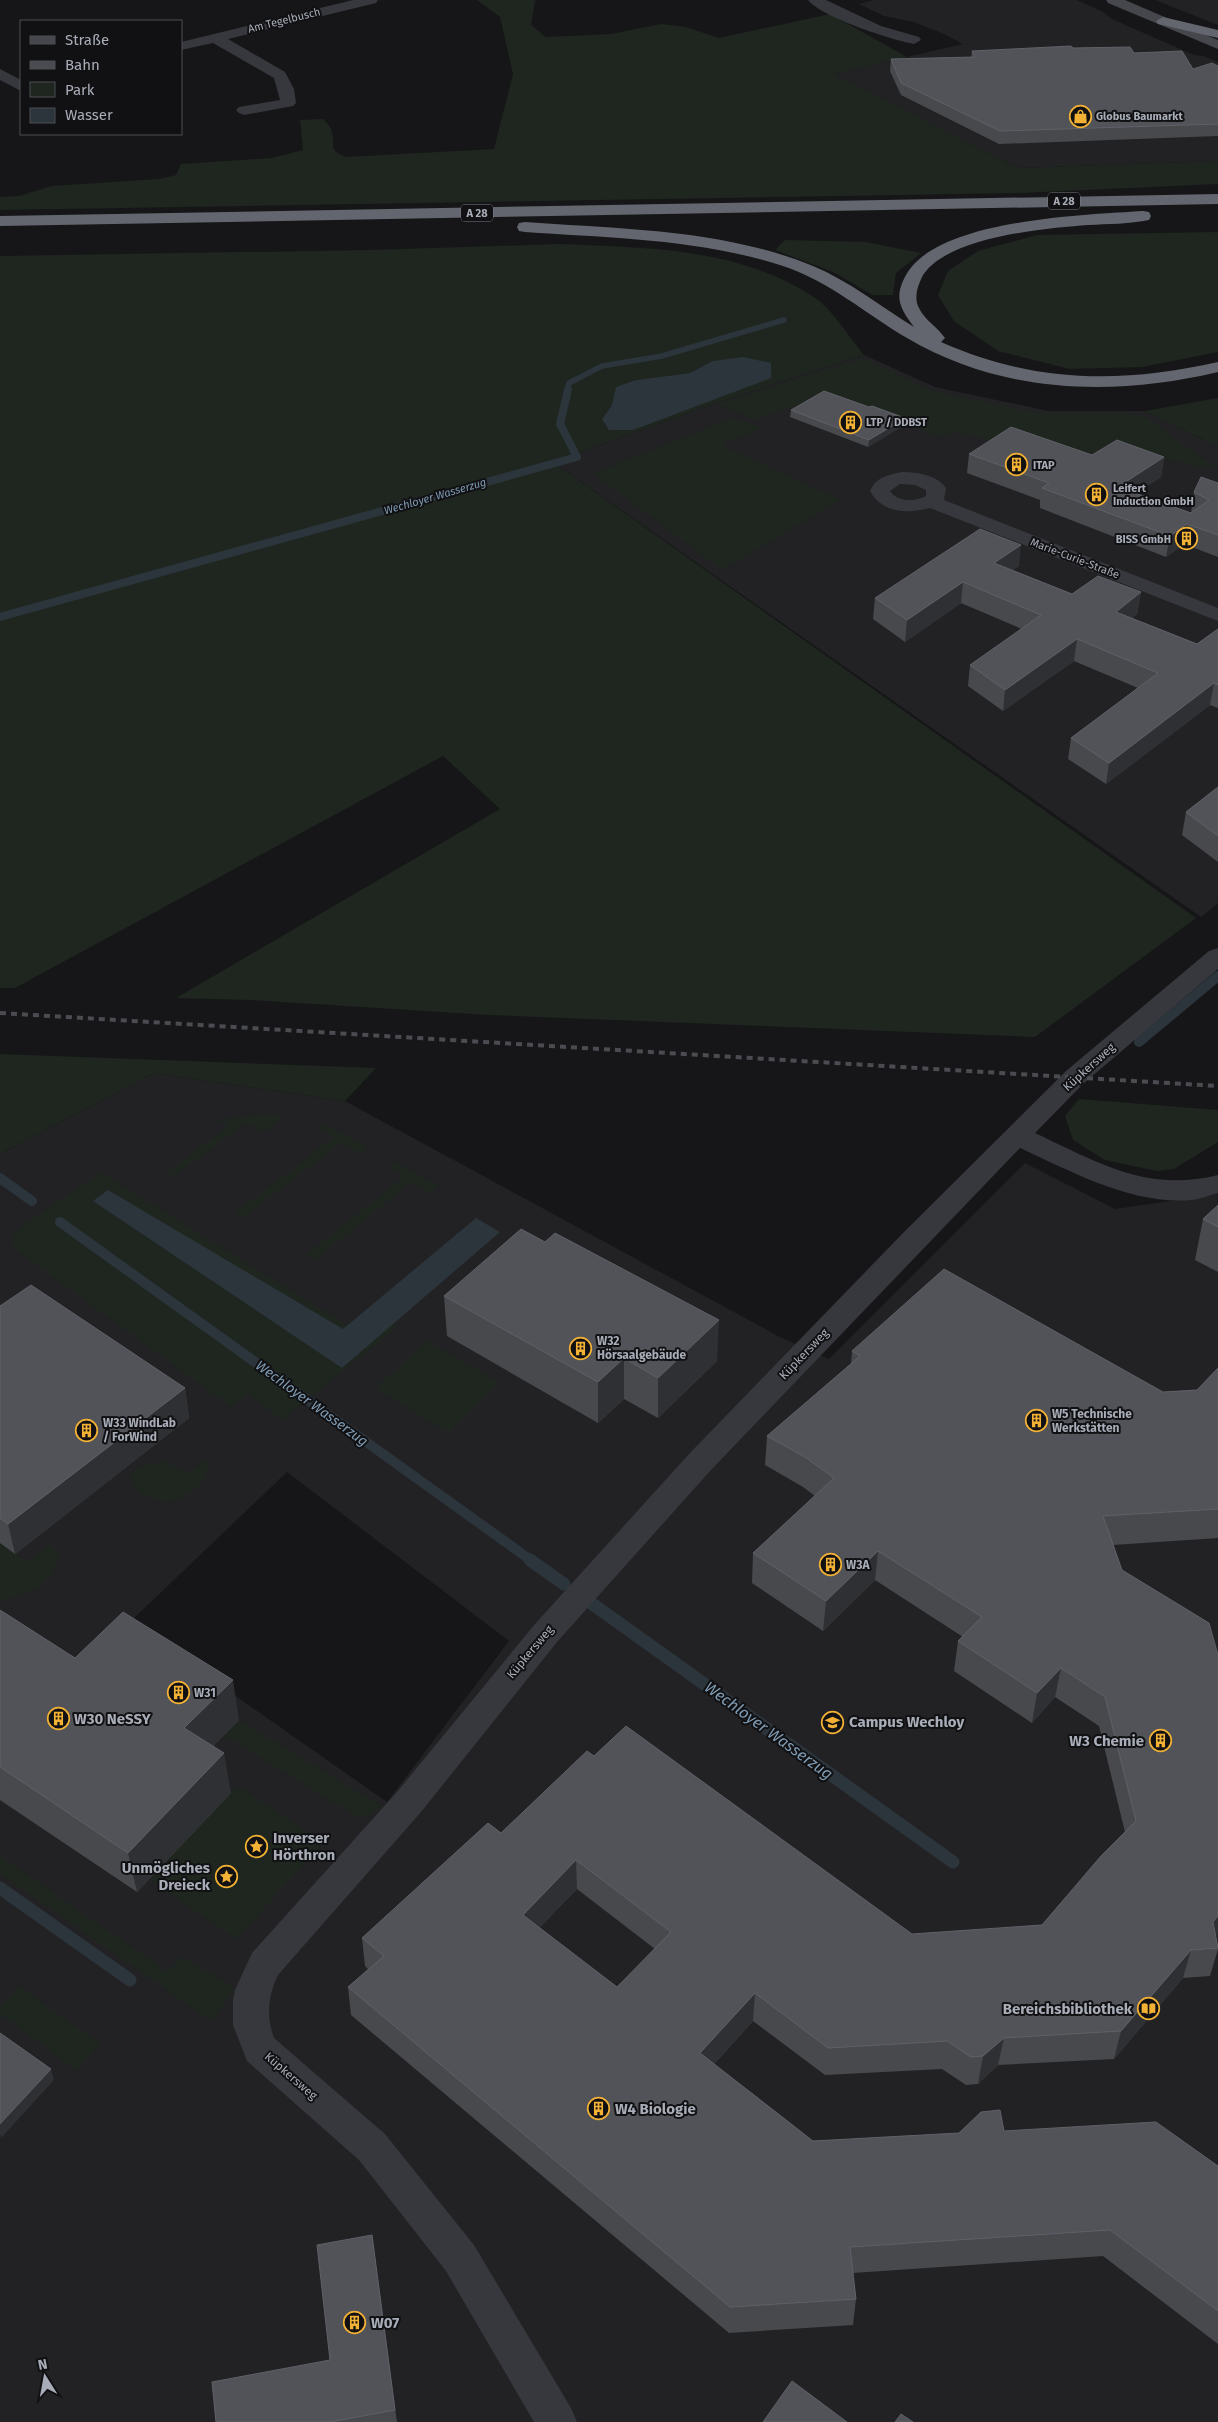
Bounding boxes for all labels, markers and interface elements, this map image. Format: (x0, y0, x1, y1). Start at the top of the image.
street label: Am Tegelbusch (247, 5, 322, 36)
legend (20, 20, 182, 135)
text: Straße (65, 31, 109, 49)
text: Bahn (65, 56, 100, 74)
text: Park (65, 81, 95, 99)
shop icon: Globus Baumarkt (1068, 104, 1092, 128)
text: Wasser (65, 106, 113, 124)
place label: Globus Baumarkt (1096, 110, 1183, 123)
road number: A 28 (1048, 192, 1080, 210)
road number: A 28 (461, 204, 493, 222)
building icon: LTP / DDBST (838, 410, 862, 434)
place label: LTP / DDBST (866, 416, 927, 429)
building icon: ITAP (1005, 453, 1029, 477)
place label: ITAP (1033, 459, 1055, 472)
water label: Wechloyer Wasserzug (382, 476, 488, 517)
building icon: Leifert Induction GmbH (1085, 482, 1109, 506)
place label: Leifert Induction GmbH (1113, 482, 1194, 508)
building icon: BISS GmbH (1175, 527, 1199, 551)
place label: BISS GmbH (1116, 533, 1171, 546)
street label: Marie-Curie-Straße (1028, 535, 1121, 581)
street label: Küpkersweg (1060, 1040, 1118, 1094)
street label: Küpkersweg (776, 1325, 832, 1382)
place label: W32 Hörsaalgebäude (597, 1334, 687, 1362)
building icon: W32 Hörsaalgebäude (569, 1336, 593, 1360)
water label: Wechloyer Wasserzug (252, 1357, 371, 1450)
place label: W5 Technische Werkstätten (1052, 1407, 1132, 1435)
building icon: W5 Technische Werkstätten (1024, 1409, 1048, 1433)
place label: W33 WindLab / ForWind (103, 1416, 176, 1444)
building icon: W33 WindLab / ForWind (75, 1418, 99, 1442)
building icon: W3A (818, 1553, 842, 1577)
place label: W3A (846, 1558, 870, 1572)
street label: Küpkersweg (504, 1622, 557, 1681)
water label: Wechloyer Wasserzug (701, 1677, 837, 1783)
building icon: W31 (166, 1681, 190, 1705)
place label: W31 (194, 1686, 216, 1700)
building icon: W30 NeSSY (46, 1707, 70, 1731)
place label: W30 NeSSY (74, 1710, 152, 1728)
school or university icon: Campus Wechloy (821, 1710, 845, 1734)
place label: Campus Wechloy (849, 1713, 964, 1731)
building icon: W3 Chemie (1148, 1729, 1172, 1753)
place label: W3 Chemie (1069, 1732, 1144, 1750)
place label: Inverser Hörthron (273, 1829, 335, 1864)
place icon: Inverser Hörthron (245, 1835, 269, 1859)
place label: Unmögliches Dreieck (122, 1859, 211, 1894)
place icon: Unmögliches Dreieck (214, 1865, 238, 1889)
library icon: Bereichsbibliothek (1136, 1997, 1160, 2021)
place label: Bereichsbibliothek (1003, 2000, 1133, 2018)
street label: Küpkersweg (262, 2049, 321, 2103)
building icon: W4 Biologie (587, 2097, 611, 2121)
place label: W4 Biologie (615, 2100, 696, 2118)
building icon: W07 (343, 2311, 367, 2335)
place label: W07 (371, 2314, 399, 2332)
north arrow (20, 2352, 70, 2402)
text: N (36, 2355, 49, 2374)

